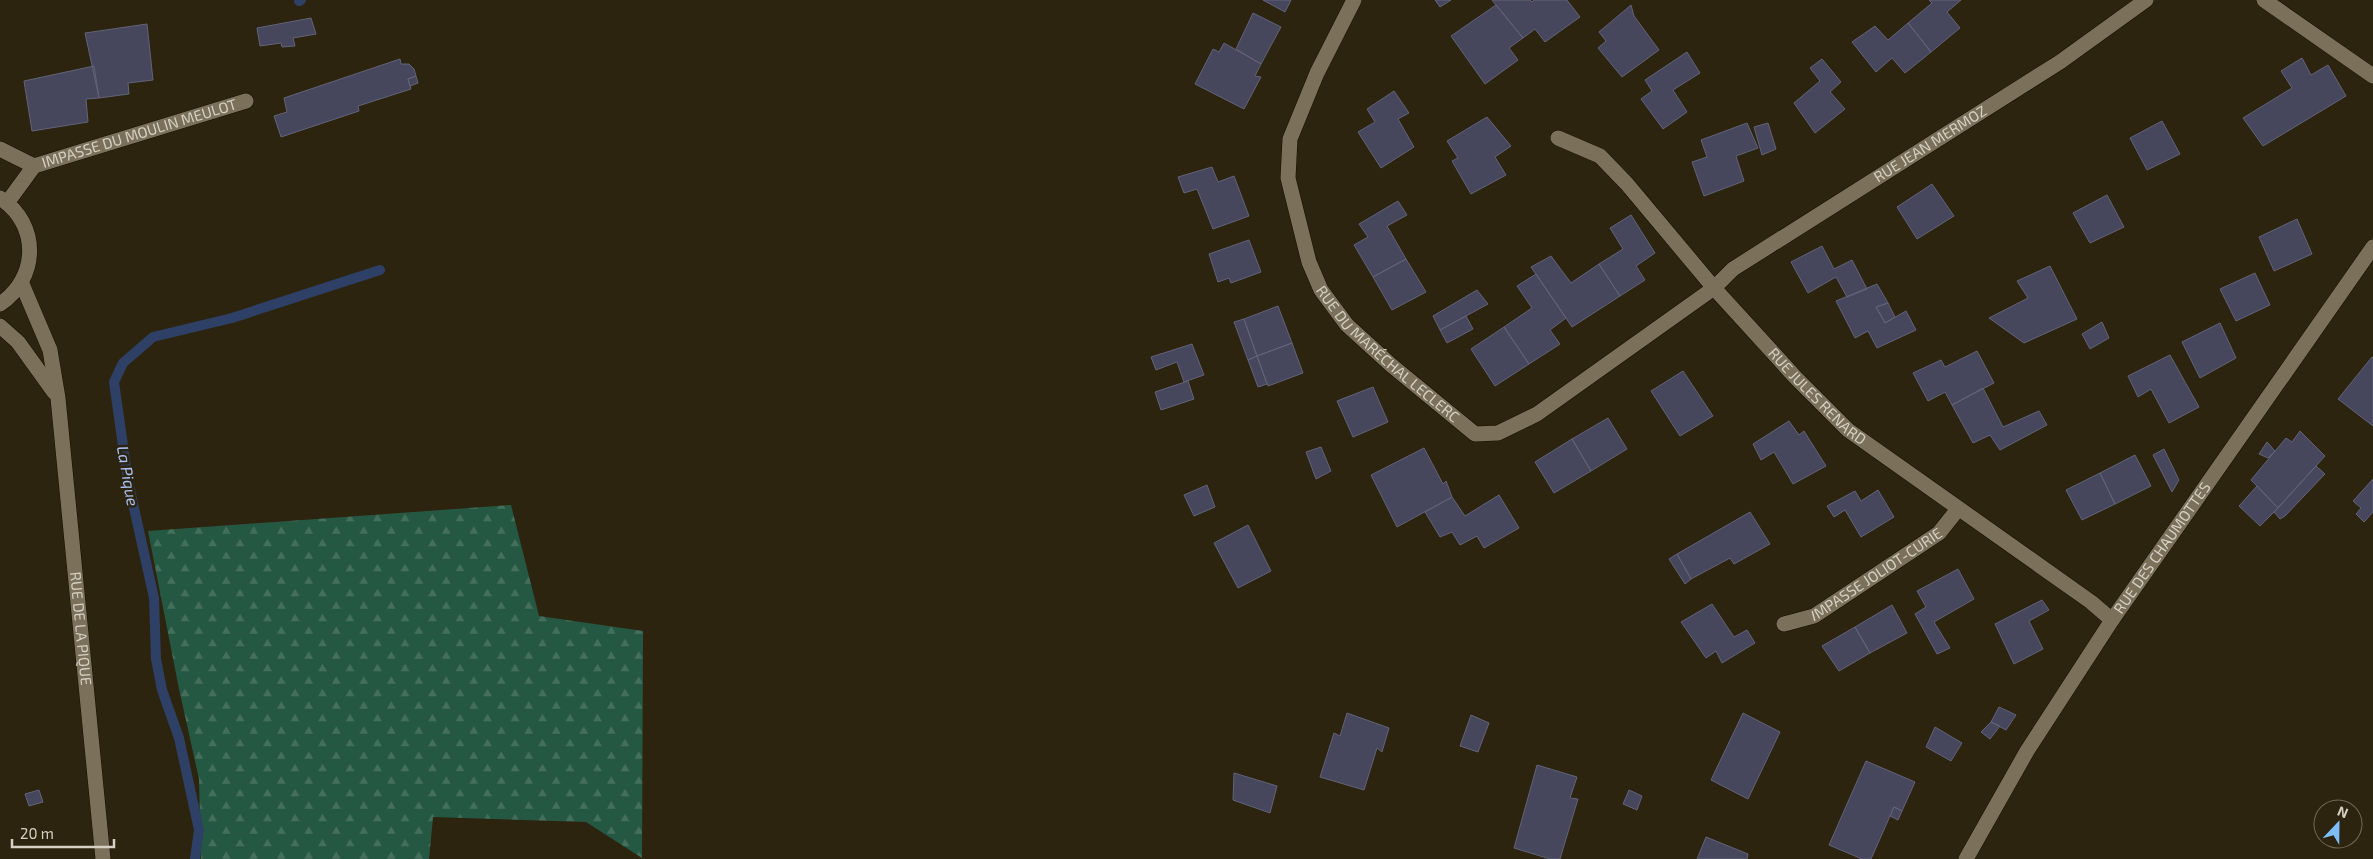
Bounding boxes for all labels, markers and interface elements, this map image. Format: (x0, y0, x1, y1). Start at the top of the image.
street label: IMPASSE DU MOULIN MEULOT (39, 94, 239, 171)
street label: RUE JEAN MERMOZ (1870, 101, 1989, 186)
street label: RUE DU MARÉCHAL LECLERC (1313, 282, 1464, 426)
street label: RUE JULES RENARD (1765, 344, 1870, 448)
water label: La Pique (114, 444, 143, 508)
street label: RUE DES CHAUMOTTES (2109, 478, 2214, 617)
street label: IMPASSE JOLIOT-CURIE (1809, 523, 1945, 624)
street label: RUE DE LA PIQUE (67, 571, 96, 686)
north arrow (2313, 799, 2363, 849)
text: N (2335, 802, 2351, 821)
scale bar (12, 816, 115, 848)
text: 20 m (20, 824, 54, 842)

